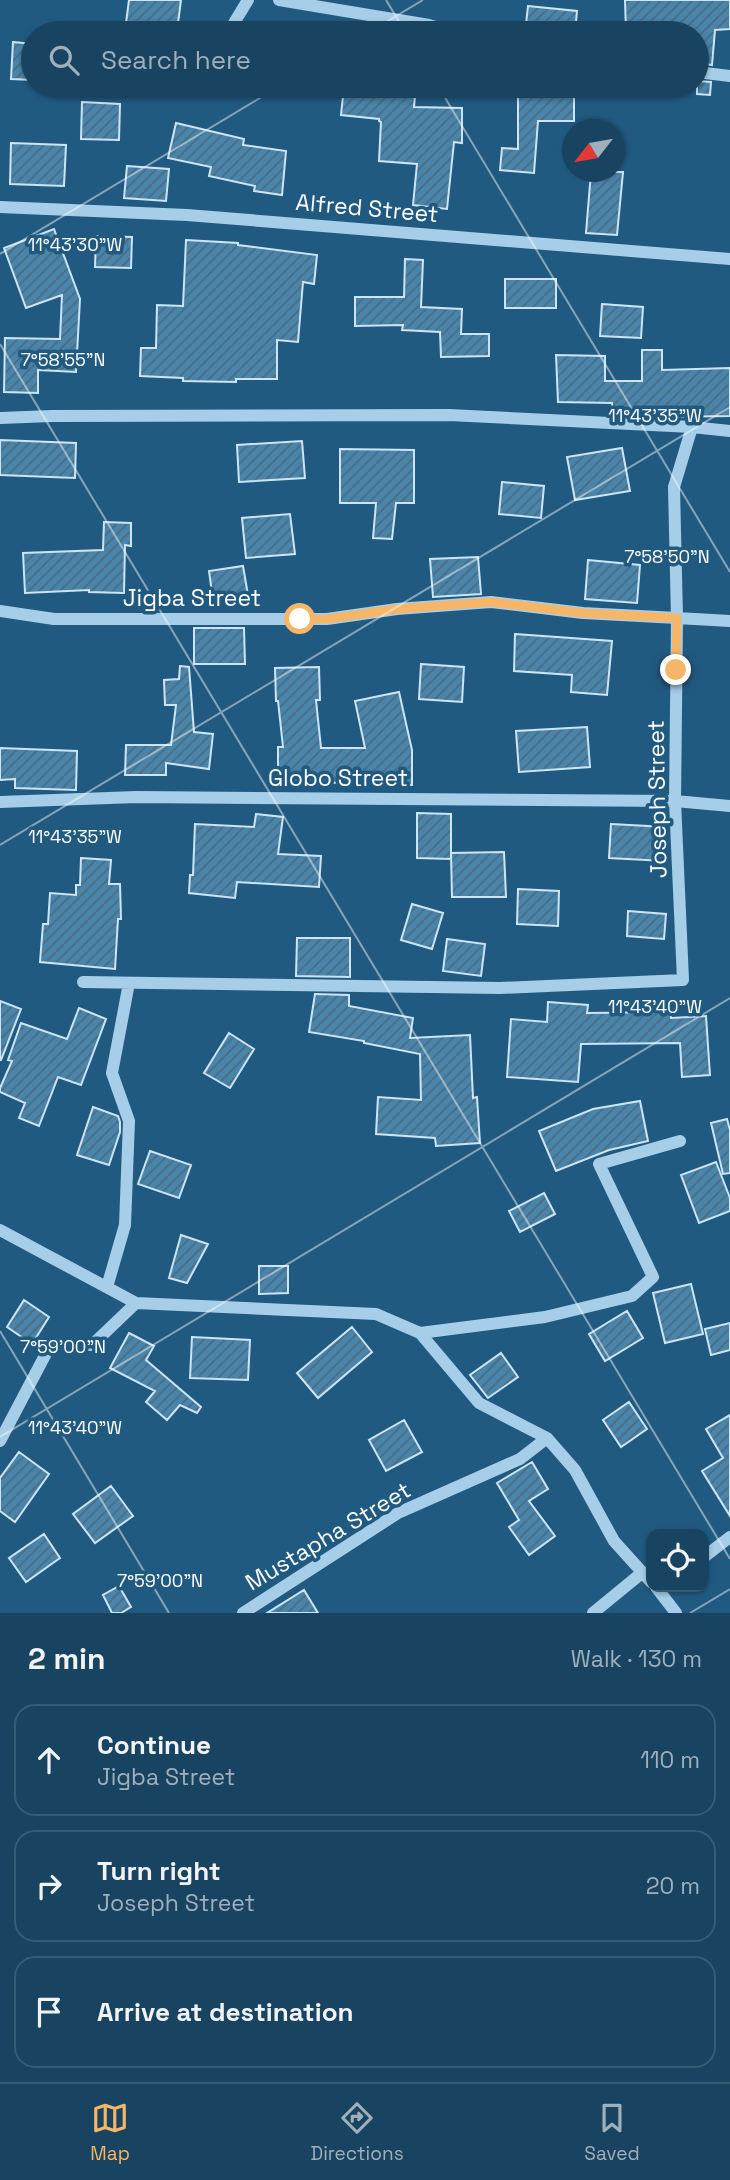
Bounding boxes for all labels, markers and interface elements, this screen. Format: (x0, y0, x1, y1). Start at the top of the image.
search box (21, 21, 709, 98)
icon: search (45, 41, 83, 79)
text: Search here (101, 43, 251, 77)
north arrow (562, 119, 625, 182)
street label: Alfred Street (294, 187, 440, 229)
text: 11°43'30"W (28, 233, 122, 256)
text: 7°58'55"N (21, 348, 105, 371)
text: 11°43'35"W (608, 404, 702, 427)
text: 7°58'50"N (624, 545, 710, 568)
street label: Jigba Street (123, 583, 261, 613)
route start (284, 603, 315, 634)
route end (660, 654, 691, 685)
street label: Joseph Street (641, 720, 673, 878)
street label: Globo Street (268, 763, 408, 793)
text: 11°43'35"W (28, 825, 122, 848)
text: 11°43'40"W (608, 995, 702, 1018)
text: 7°59'00"N (20, 1335, 106, 1358)
text: 11°43'40"W (28, 1416, 122, 1439)
street label: Mustapha Street (240, 1475, 416, 1597)
map controls (646, 1529, 709, 1592)
button: locate (646, 1529, 709, 1592)
text: 7°59'00"N (117, 1569, 203, 1592)
text: 2 min (28, 1639, 106, 1678)
text: Walk · 130 m (571, 1644, 702, 1674)
text: Continue (97, 1728, 211, 1762)
icon: ahead (30, 1741, 68, 1779)
text: 110 m (640, 1745, 700, 1775)
text: Jigba Street (97, 1762, 235, 1792)
text: Turn right (97, 1854, 221, 1888)
icon: right (30, 1867, 68, 1905)
text: 20 m (646, 1871, 700, 1901)
text: Joseph Street (97, 1888, 255, 1918)
icon: arrive (30, 1993, 68, 2031)
text: Arrive at destination (97, 1995, 354, 2029)
tab: Map (90, 2099, 130, 2166)
tab: Directions (311, 2099, 404, 2166)
tab: Saved (584, 2099, 640, 2166)

